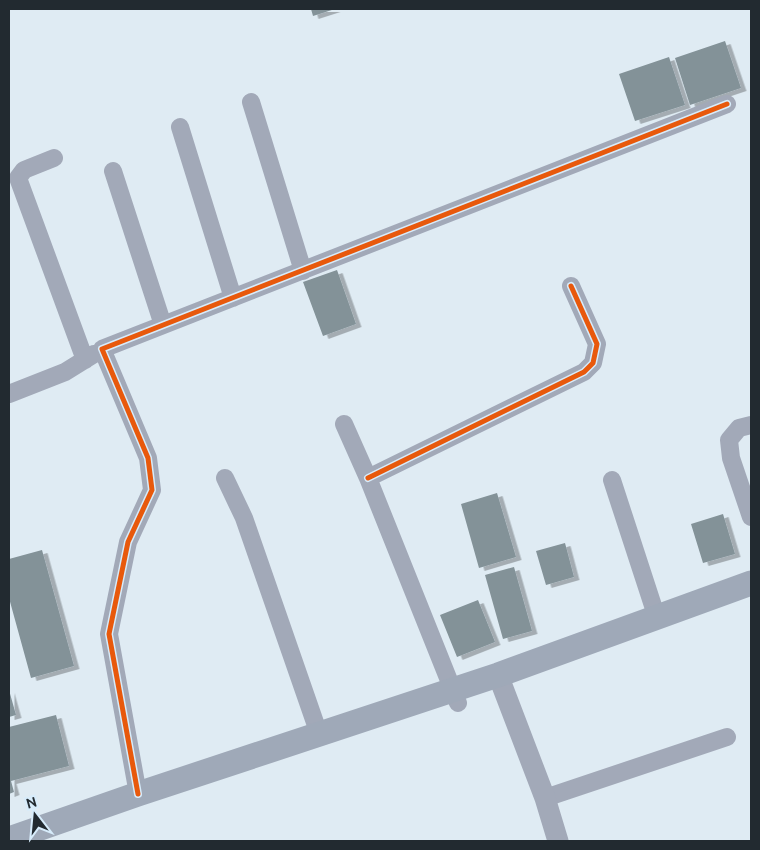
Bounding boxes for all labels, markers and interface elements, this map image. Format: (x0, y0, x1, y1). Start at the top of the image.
north arrow (10, 790, 60, 840)
text: N (24, 793, 39, 812)

